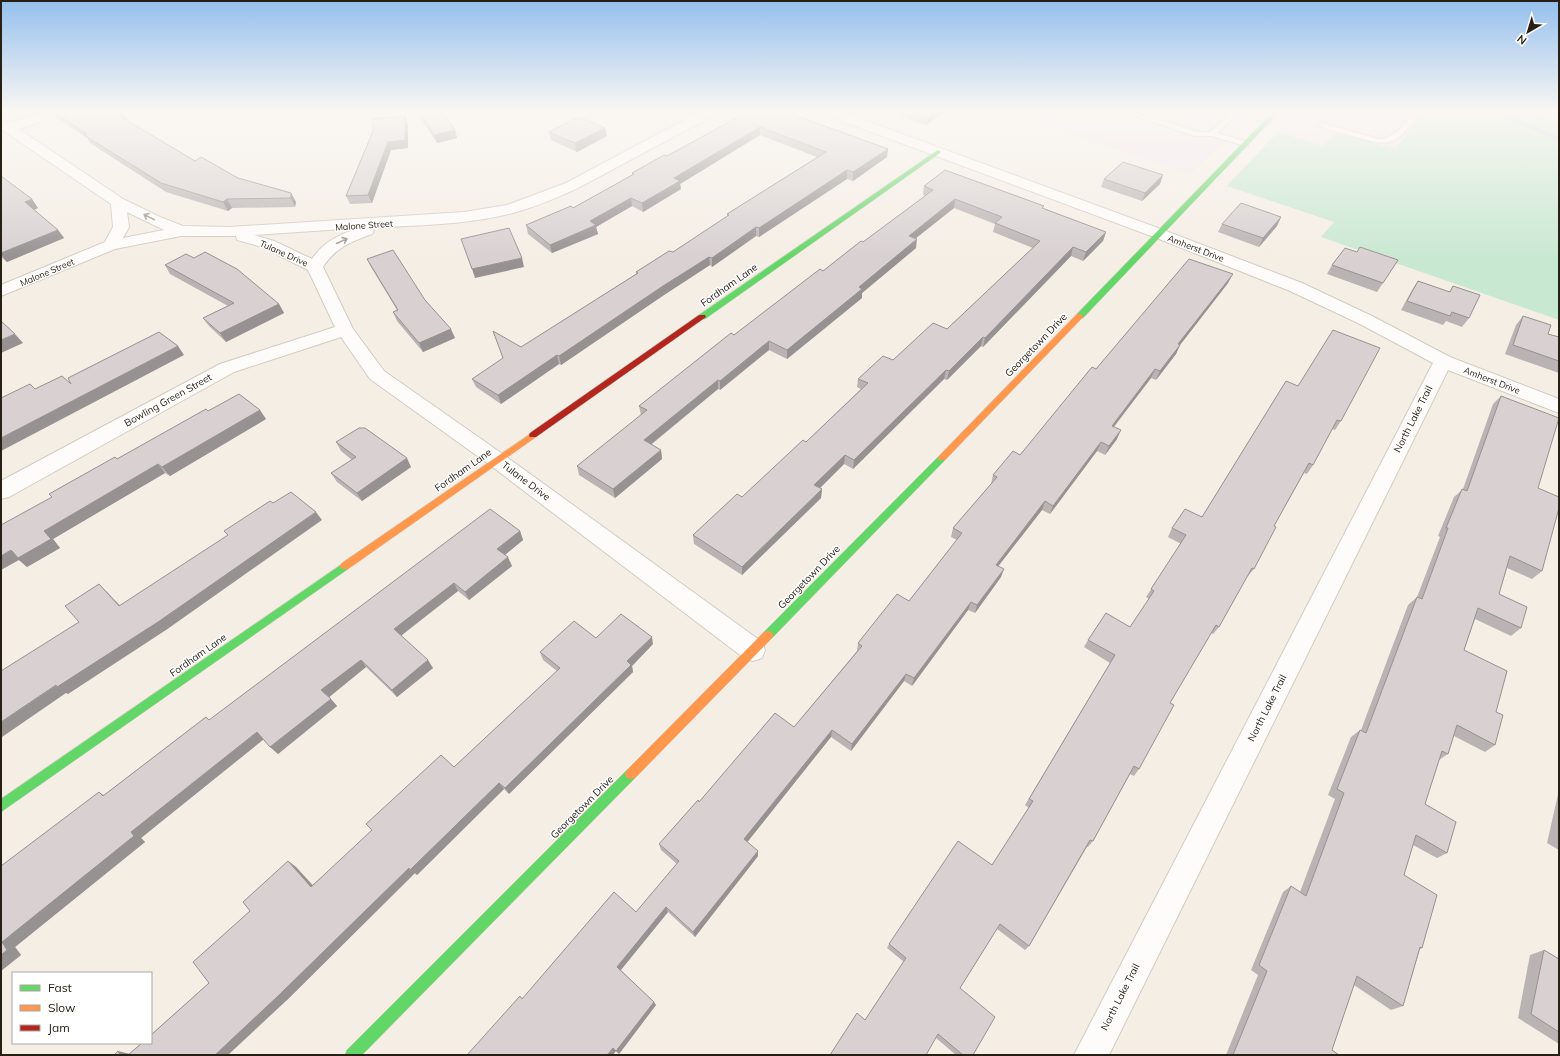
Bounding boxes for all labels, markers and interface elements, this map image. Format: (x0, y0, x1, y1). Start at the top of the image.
north arrow (1508, 12, 1548, 52)
text: N (1514, 32, 1529, 48)
one-way arrow (143, 213, 155, 220)
street label: Malone Street (335, 217, 393, 233)
street label: Amherst Drive (1166, 232, 1226, 264)
street label: Tulane Drive (258, 237, 310, 269)
one-way arrow (336, 237, 348, 244)
street label: Malone Street (18, 256, 76, 288)
street label: Fordham Lane (698, 261, 760, 309)
street label: Georgetown Drive (1002, 310, 1070, 380)
street label: Amherst Drive (1462, 364, 1522, 396)
street label: Bowling Green Street (122, 370, 215, 430)
street label: North Lake Trail (1391, 383, 1435, 455)
street label: Fordham Lane (432, 446, 494, 494)
street label: Tulane Drive (499, 458, 553, 504)
street label: Georgetown Drive (775, 542, 843, 612)
street label: Fordham Lane (167, 631, 229, 679)
street label: North Lake Trail (1245, 672, 1289, 744)
street label: Georgetown Drive (548, 773, 616, 841)
street label: North Lake Trail (1098, 961, 1142, 1033)
legend (12, 972, 152, 1044)
text: Fast (48, 980, 72, 995)
text: Slow (48, 1000, 76, 1015)
text: Jam (48, 1020, 70, 1035)

